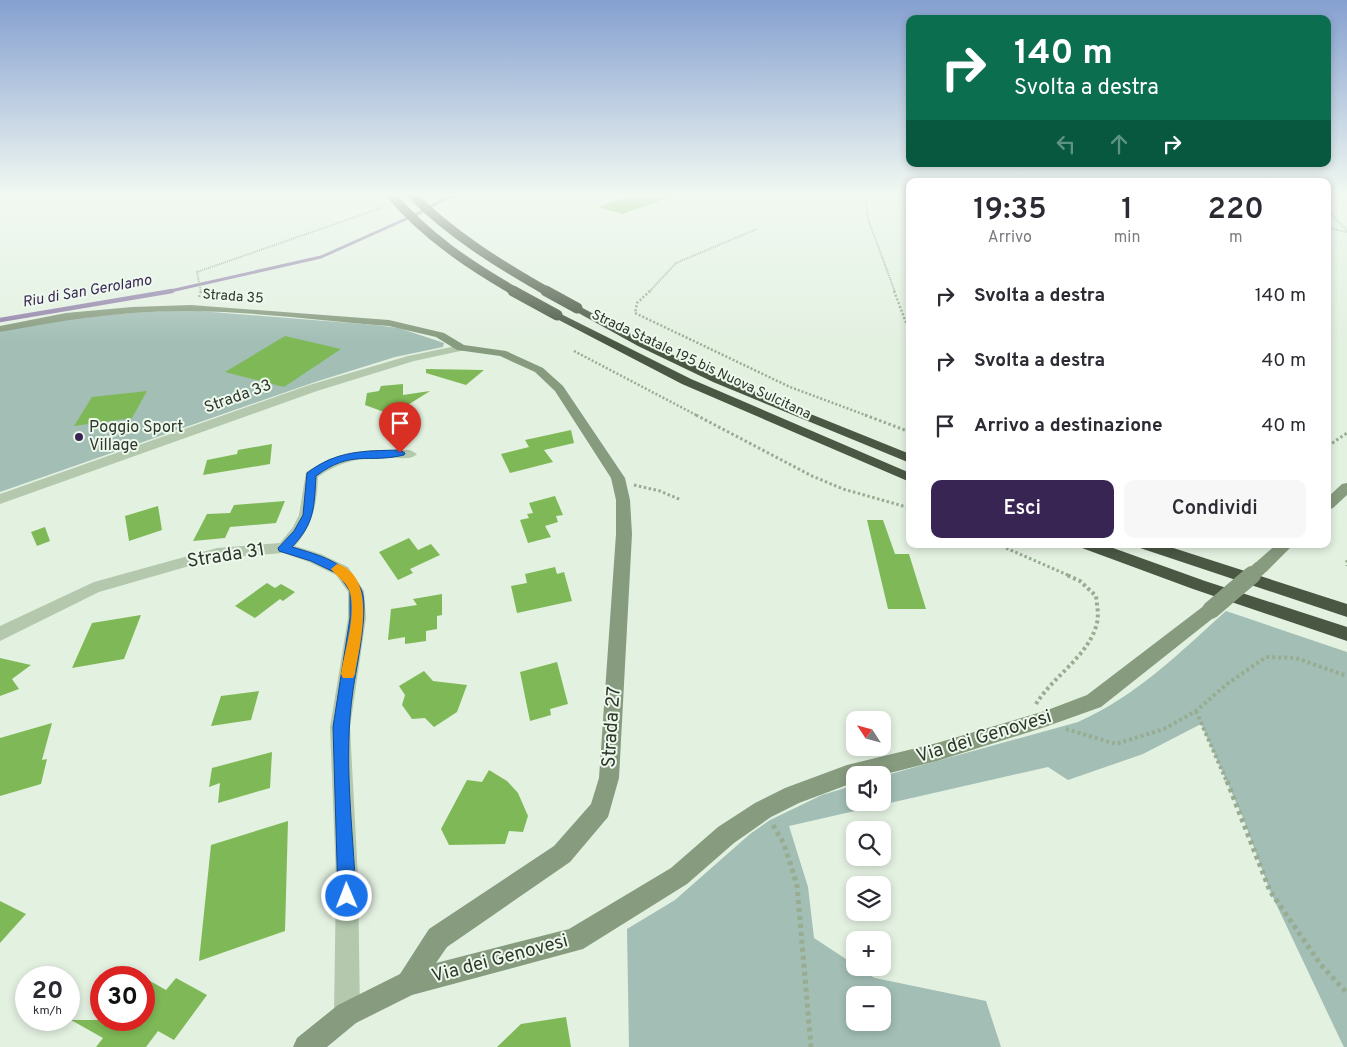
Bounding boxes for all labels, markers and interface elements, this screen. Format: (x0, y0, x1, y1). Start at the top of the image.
text: 140 m (1014, 32, 1113, 76)
icon: right (931, 35, 996, 100)
text: Svolta a destra (1014, 75, 1159, 102)
icon: left (1052, 130, 1080, 158)
icon: ahead (1105, 130, 1133, 158)
icon: right (1158, 130, 1186, 158)
text: 19:35 (973, 192, 1047, 229)
text: 1 (1121, 192, 1133, 229)
text: 220 (1208, 192, 1264, 229)
text: Arrivo (988, 228, 1032, 248)
text: min (1114, 228, 1140, 248)
text: m (1229, 228, 1242, 248)
water label: Riu di San Gerolamo (21, 271, 153, 313)
icon: right (931, 282, 959, 310)
text: Svolta a destra (974, 284, 1105, 308)
text: 140 m (1255, 284, 1306, 308)
street label: Strada 35 (202, 286, 264, 308)
street label: Strada Statale 195 bis Nuova Sulcitana (589, 307, 813, 423)
icon: right (931, 347, 959, 375)
text: Svolta a destra (974, 349, 1105, 373)
text: 40 m (1261, 349, 1306, 373)
street label: Strada 33 (202, 376, 274, 418)
pin (379, 402, 421, 453)
icon: arrive (386, 409, 414, 437)
icon: arrive (931, 412, 959, 440)
text: Arrivo a destinazione (974, 414, 1163, 438)
text: 40 m (1261, 414, 1306, 438)
place label: Poggio Sport Village (89, 418, 183, 456)
marker: Poggio Sport Village (73, 431, 85, 443)
button: Esci (931, 480, 1114, 538)
button: Condividi (1124, 480, 1306, 538)
street label: Strada 31 (185, 538, 267, 574)
street label: Strada 27 (597, 685, 627, 768)
street label: Via dei Genovesi (913, 705, 1055, 769)
north arrow (846, 711, 891, 756)
map controls (846, 711, 891, 1031)
button: sound (846, 766, 891, 811)
button: search (846, 821, 891, 866)
position arrow (320, 869, 372, 921)
button: layers (846, 876, 891, 921)
street label: Via dei Genovesi (429, 929, 571, 989)
button: + (846, 931, 891, 976)
speed limit sign: 30 (90, 966, 155, 1031)
text: 20 (32, 976, 63, 1008)
button: − (846, 986, 891, 1031)
text: km/h (33, 1003, 62, 1019)

